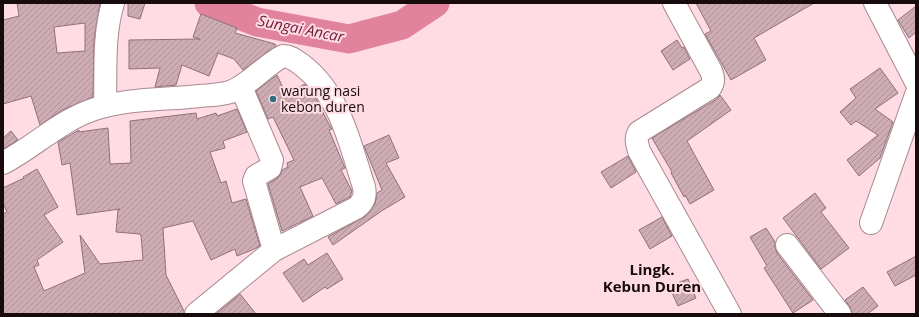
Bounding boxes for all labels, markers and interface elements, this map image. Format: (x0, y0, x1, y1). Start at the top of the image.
water label: Sungai Ancar (257, 10, 347, 46)
place label: warung nasi kebon duren (281, 81, 365, 116)
marker: warung nasi kebon duren (268, 94, 278, 104)
district label: Lingk. Kebun Duren (603, 259, 701, 296)

